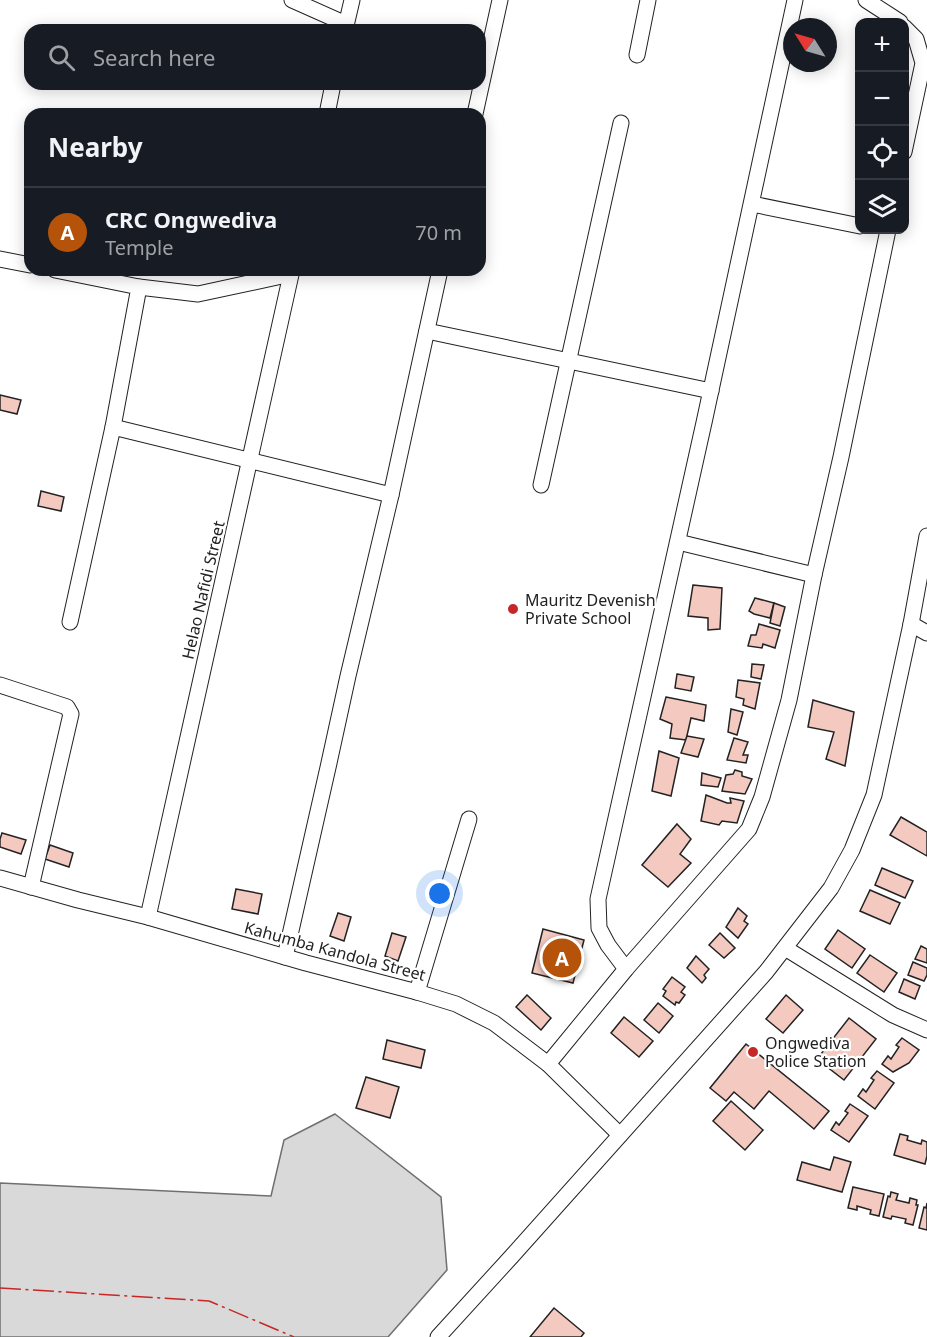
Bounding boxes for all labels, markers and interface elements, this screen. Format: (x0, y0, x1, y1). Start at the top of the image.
north arrow (783, 18, 837, 72)
map controls (855, 18, 909, 234)
button: + (855, 18, 909, 72)
search box (24, 24, 486, 90)
icon: search (45, 41, 78, 74)
text: Search here (93, 42, 215, 72)
button: − (855, 72, 909, 126)
button: locate (855, 126, 909, 180)
text: Nearby (48, 129, 143, 165)
button: layers (855, 180, 909, 234)
text: CRC Ongwediva (105, 204, 277, 234)
text: A (61, 219, 74, 246)
text: 70 m (415, 219, 462, 246)
text: Temple (105, 234, 173, 261)
street label: Helao Nafidi Street (176, 518, 230, 661)
place label: Mauritz Devenish Private School (525, 589, 656, 629)
marker: Mauritz Devenish Private School (506, 602, 520, 616)
your location (425, 879, 454, 908)
street label: Kahumba Kandola Street (242, 916, 428, 986)
pin: A (542, 936, 582, 980)
place label: Ongwediva Police Station (765, 1032, 867, 1072)
marker: Ongwediva Police Station (746, 1045, 760, 1059)

